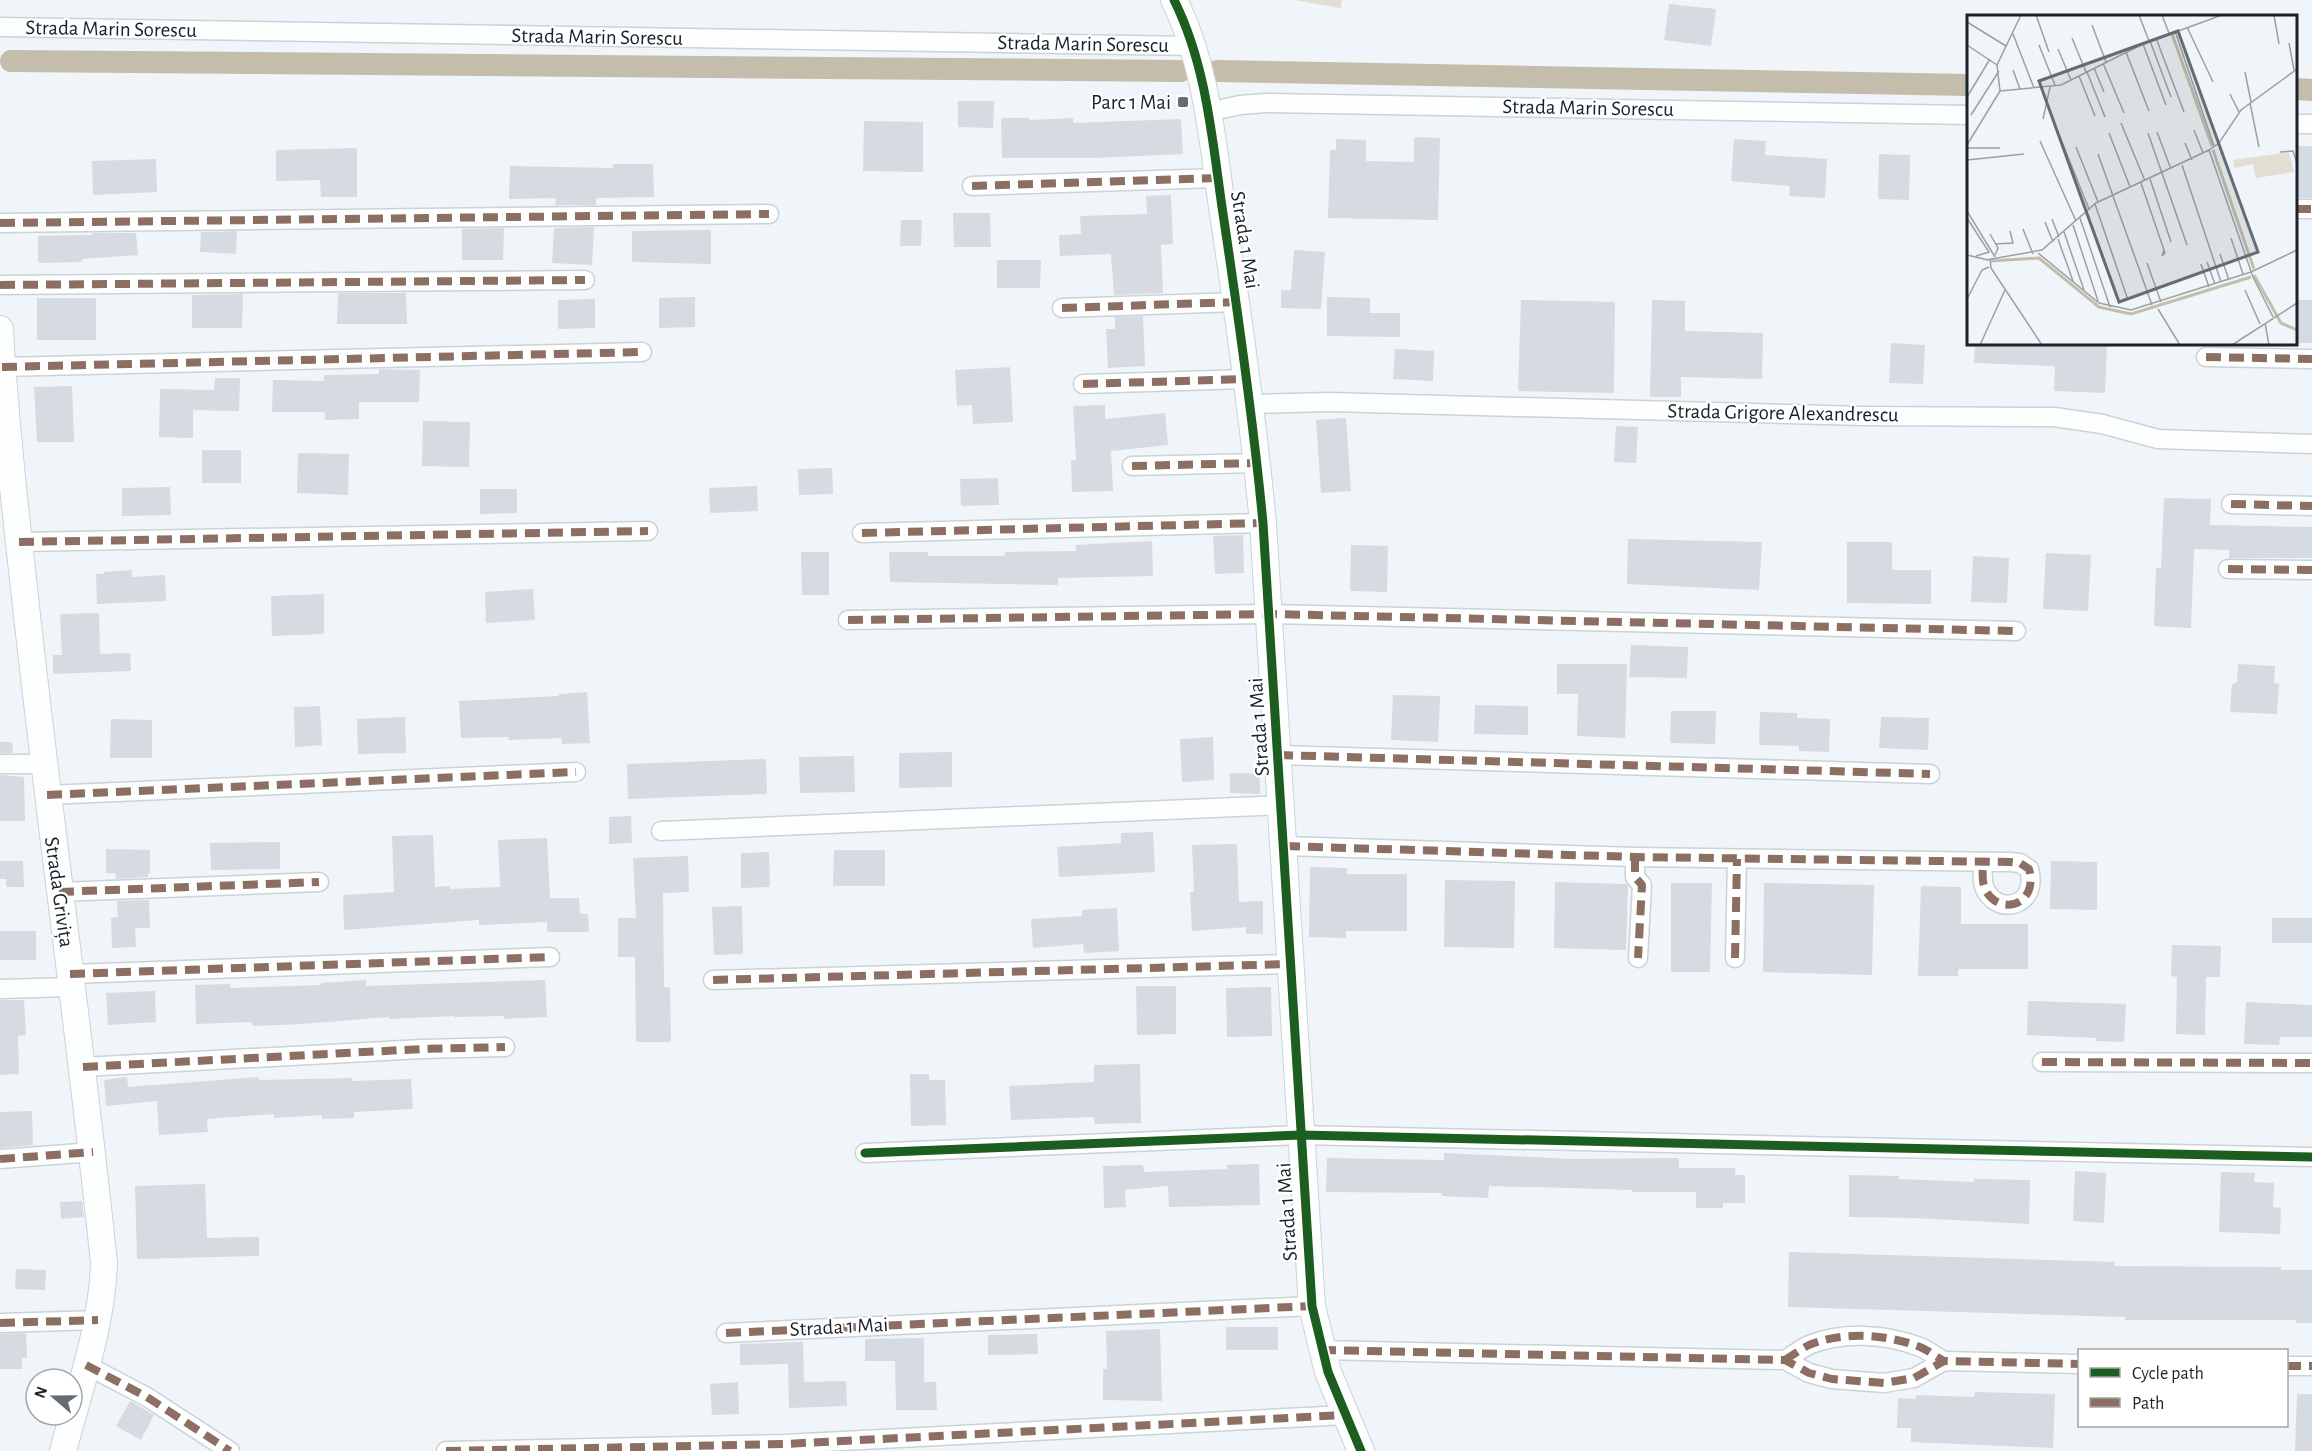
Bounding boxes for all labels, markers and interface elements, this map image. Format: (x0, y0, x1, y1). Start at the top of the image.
inset map (1967, 15, 2297, 345)
street label: Strada Marin Sorescu (25, 17, 197, 41)
street label: Strada Marin Sorescu (511, 25, 683, 49)
street label: Strada Marin Sorescu (997, 32, 1169, 56)
place label: Parc 1 Mai (1091, 92, 1171, 113)
marker: Parc 1 Mai (1176, 95, 1190, 109)
street label: Strada Marin Sorescu (1502, 96, 1674, 120)
street label: Strada 1 Mai (1227, 190, 1263, 290)
street label: Strada Grigore Alexandrescu (1667, 400, 1899, 426)
street label: Strada 1 Mai (1245, 677, 1273, 777)
street label: Strada Grivița (39, 835, 77, 949)
street label: Strada 1 Mai (1273, 1162, 1301, 1262)
street label: Strada 1 Mai (789, 1314, 889, 1340)
legend (2078, 1349, 2288, 1427)
text: Cycle path (2132, 1365, 2204, 1383)
north arrow (24, 1367, 84, 1427)
text: N (31, 1384, 50, 1400)
text: Path (2132, 1395, 2164, 1413)

